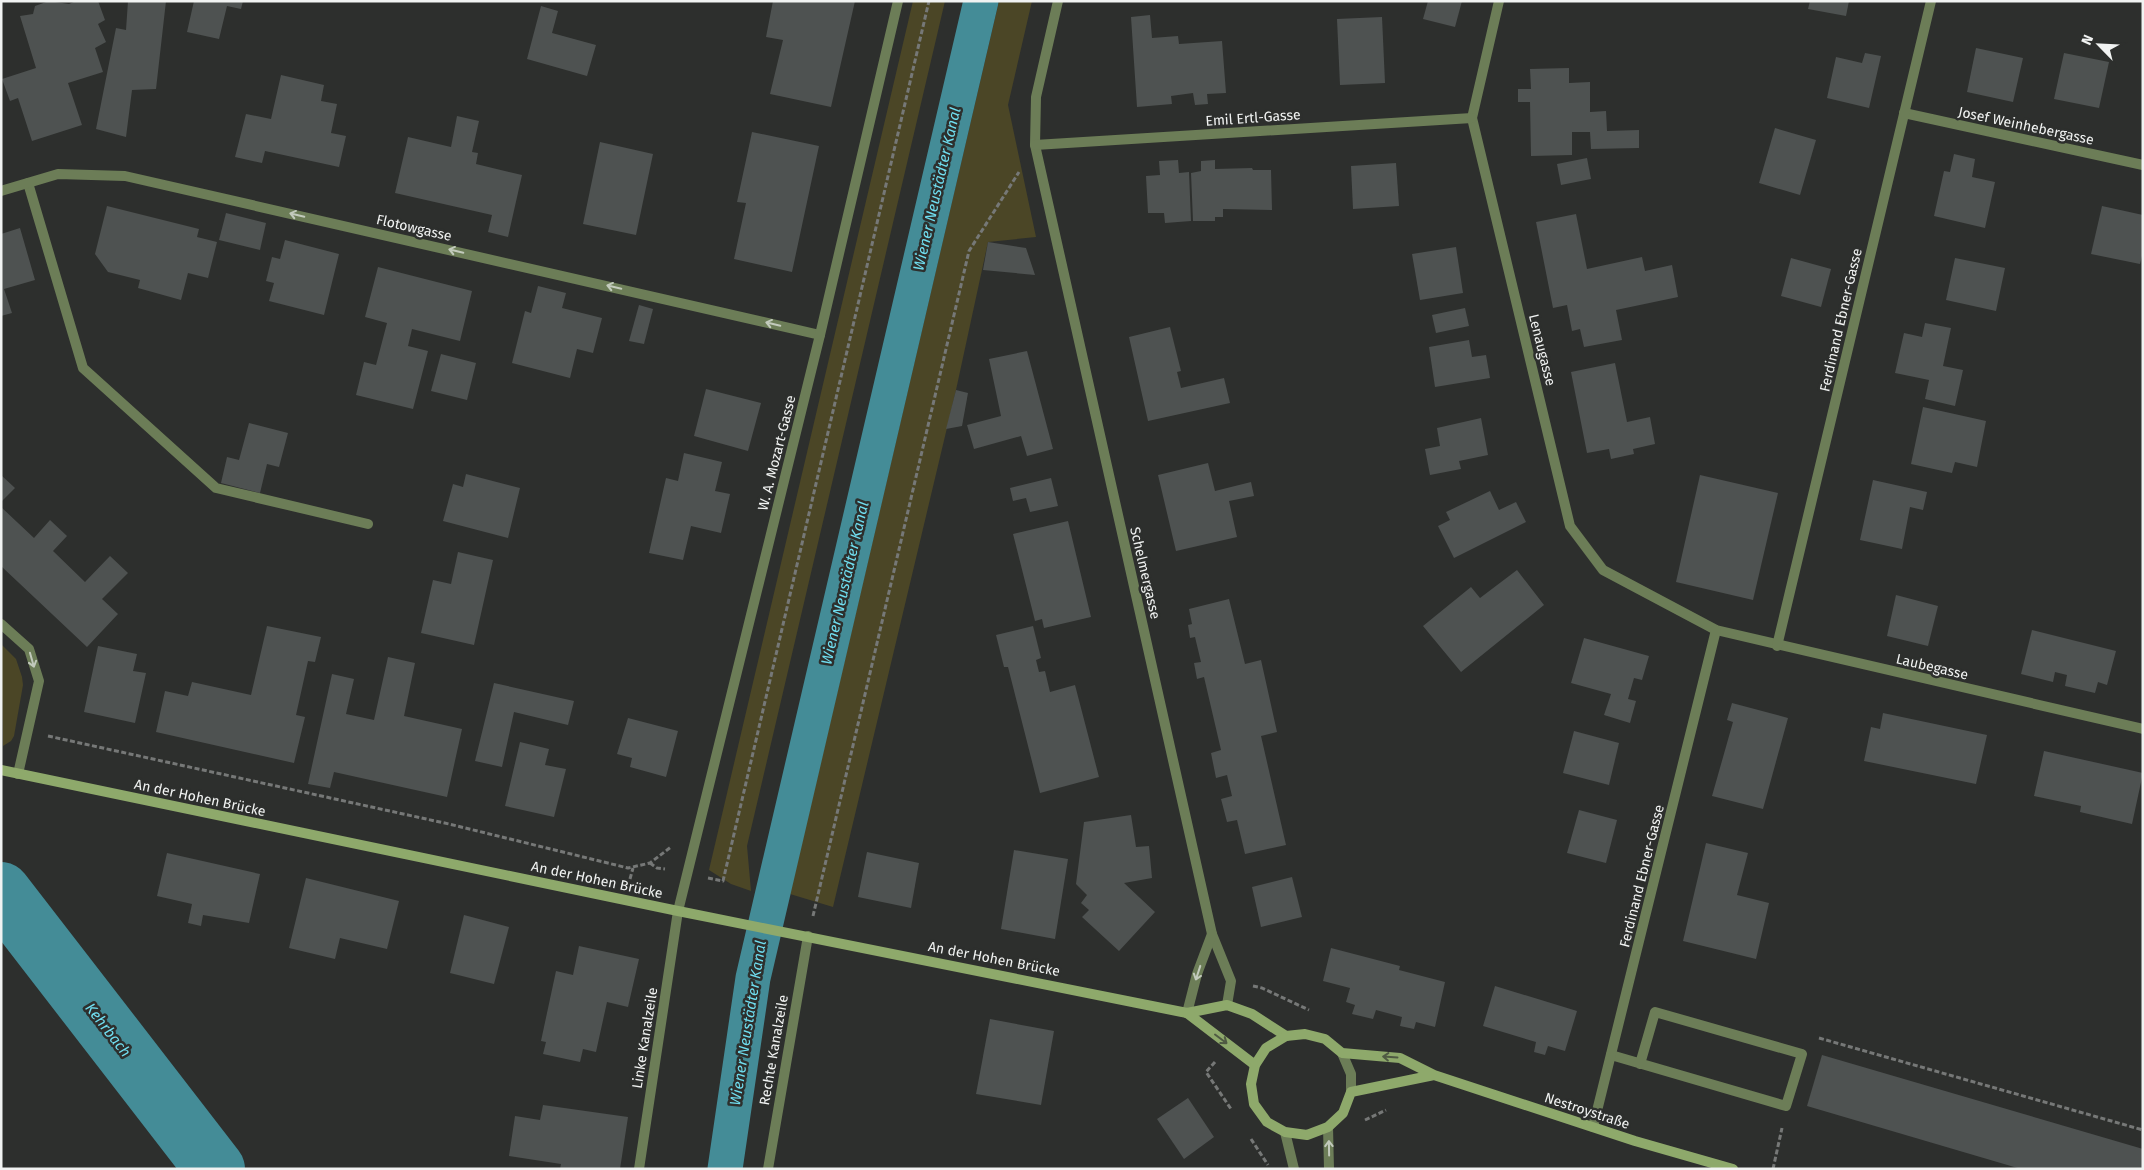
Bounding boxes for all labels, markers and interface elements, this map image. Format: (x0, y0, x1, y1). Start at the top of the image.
north arrow (2074, 20, 2124, 70)
text: N (2078, 32, 2097, 48)
street label: Josef Weinhebergasse (1957, 103, 2095, 149)
water label: Wiener Neustädter Kanal (909, 106, 965, 272)
street label: Emil Ertl-Gasse (1205, 106, 1301, 130)
one-way arrow (290, 210, 306, 219)
street label: Flotowgasse (375, 211, 453, 245)
one-way arrow (448, 246, 464, 255)
street label: Ferdinand Ebner-Gasse (1816, 247, 1866, 393)
one-way arrow (607, 282, 623, 291)
street label: Lenaugasse (1525, 312, 1559, 388)
one-way arrow (765, 319, 781, 328)
street label: W. A. Mozart-Gasse (754, 394, 800, 512)
water label: Wiener Neustädter Kanal (817, 500, 873, 666)
street label: Schelmergasse (1126, 525, 1164, 621)
street label: Laubegasse (1894, 650, 1970, 684)
one-way arrow (28, 651, 38, 667)
street label: An der Hohen Brücke (133, 776, 267, 820)
street label: Ferdinand Ebner-Gasse (1616, 803, 1668, 949)
street label: An der Hohen Brücke (530, 858, 664, 902)
street label: An der Hohen Brücke (927, 938, 1061, 980)
water label: Wiener Neustädter Kanal (726, 939, 770, 1107)
one-way arrow (1192, 965, 1202, 981)
street label: Linke Kanalzeile (629, 986, 661, 1090)
street label: Rechte Kanalzeile (756, 993, 792, 1107)
water label: Kehrbach (81, 999, 135, 1061)
one-way arrow (1214, 1033, 1227, 1044)
one-way arrow (1382, 1052, 1398, 1061)
street label: Nestroystraße (1542, 1089, 1632, 1133)
one-way arrow (1324, 1140, 1333, 1156)

